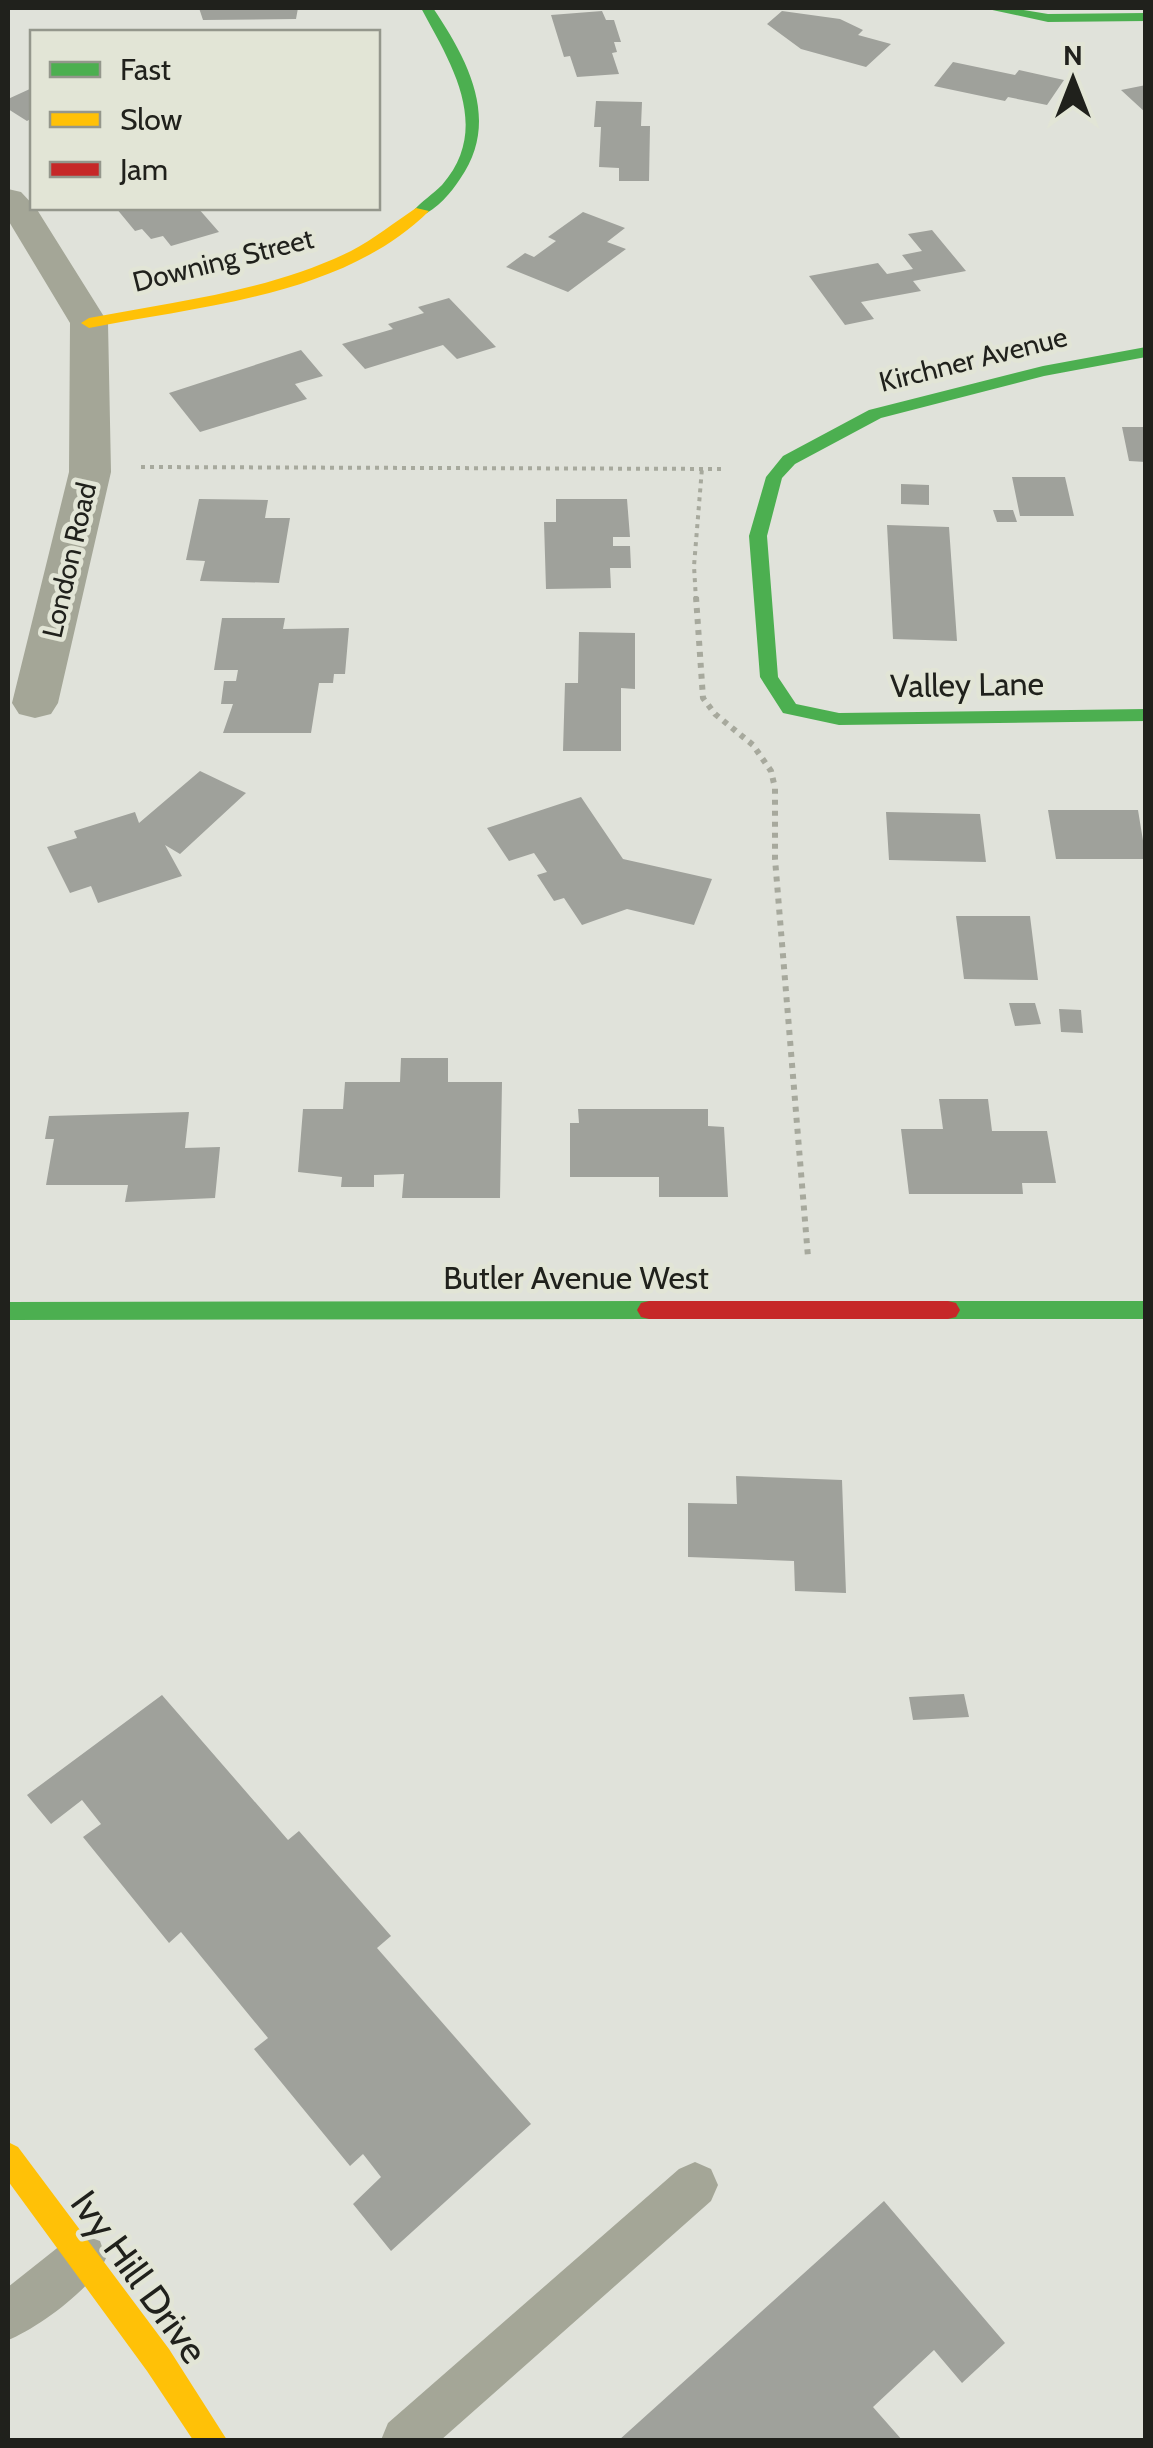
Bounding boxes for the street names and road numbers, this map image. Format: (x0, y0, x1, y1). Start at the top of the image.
street label: Downing Street (129, 221, 317, 299)
street label: Kirchner Avenue (875, 319, 1071, 399)
street label: London Road (35, 479, 103, 641)
street label: Valley Lane (890, 664, 1044, 705)
street label: Butler Avenue West (443, 1258, 709, 1297)
street label: Ivy Hill Drive (61, 2181, 218, 2372)

